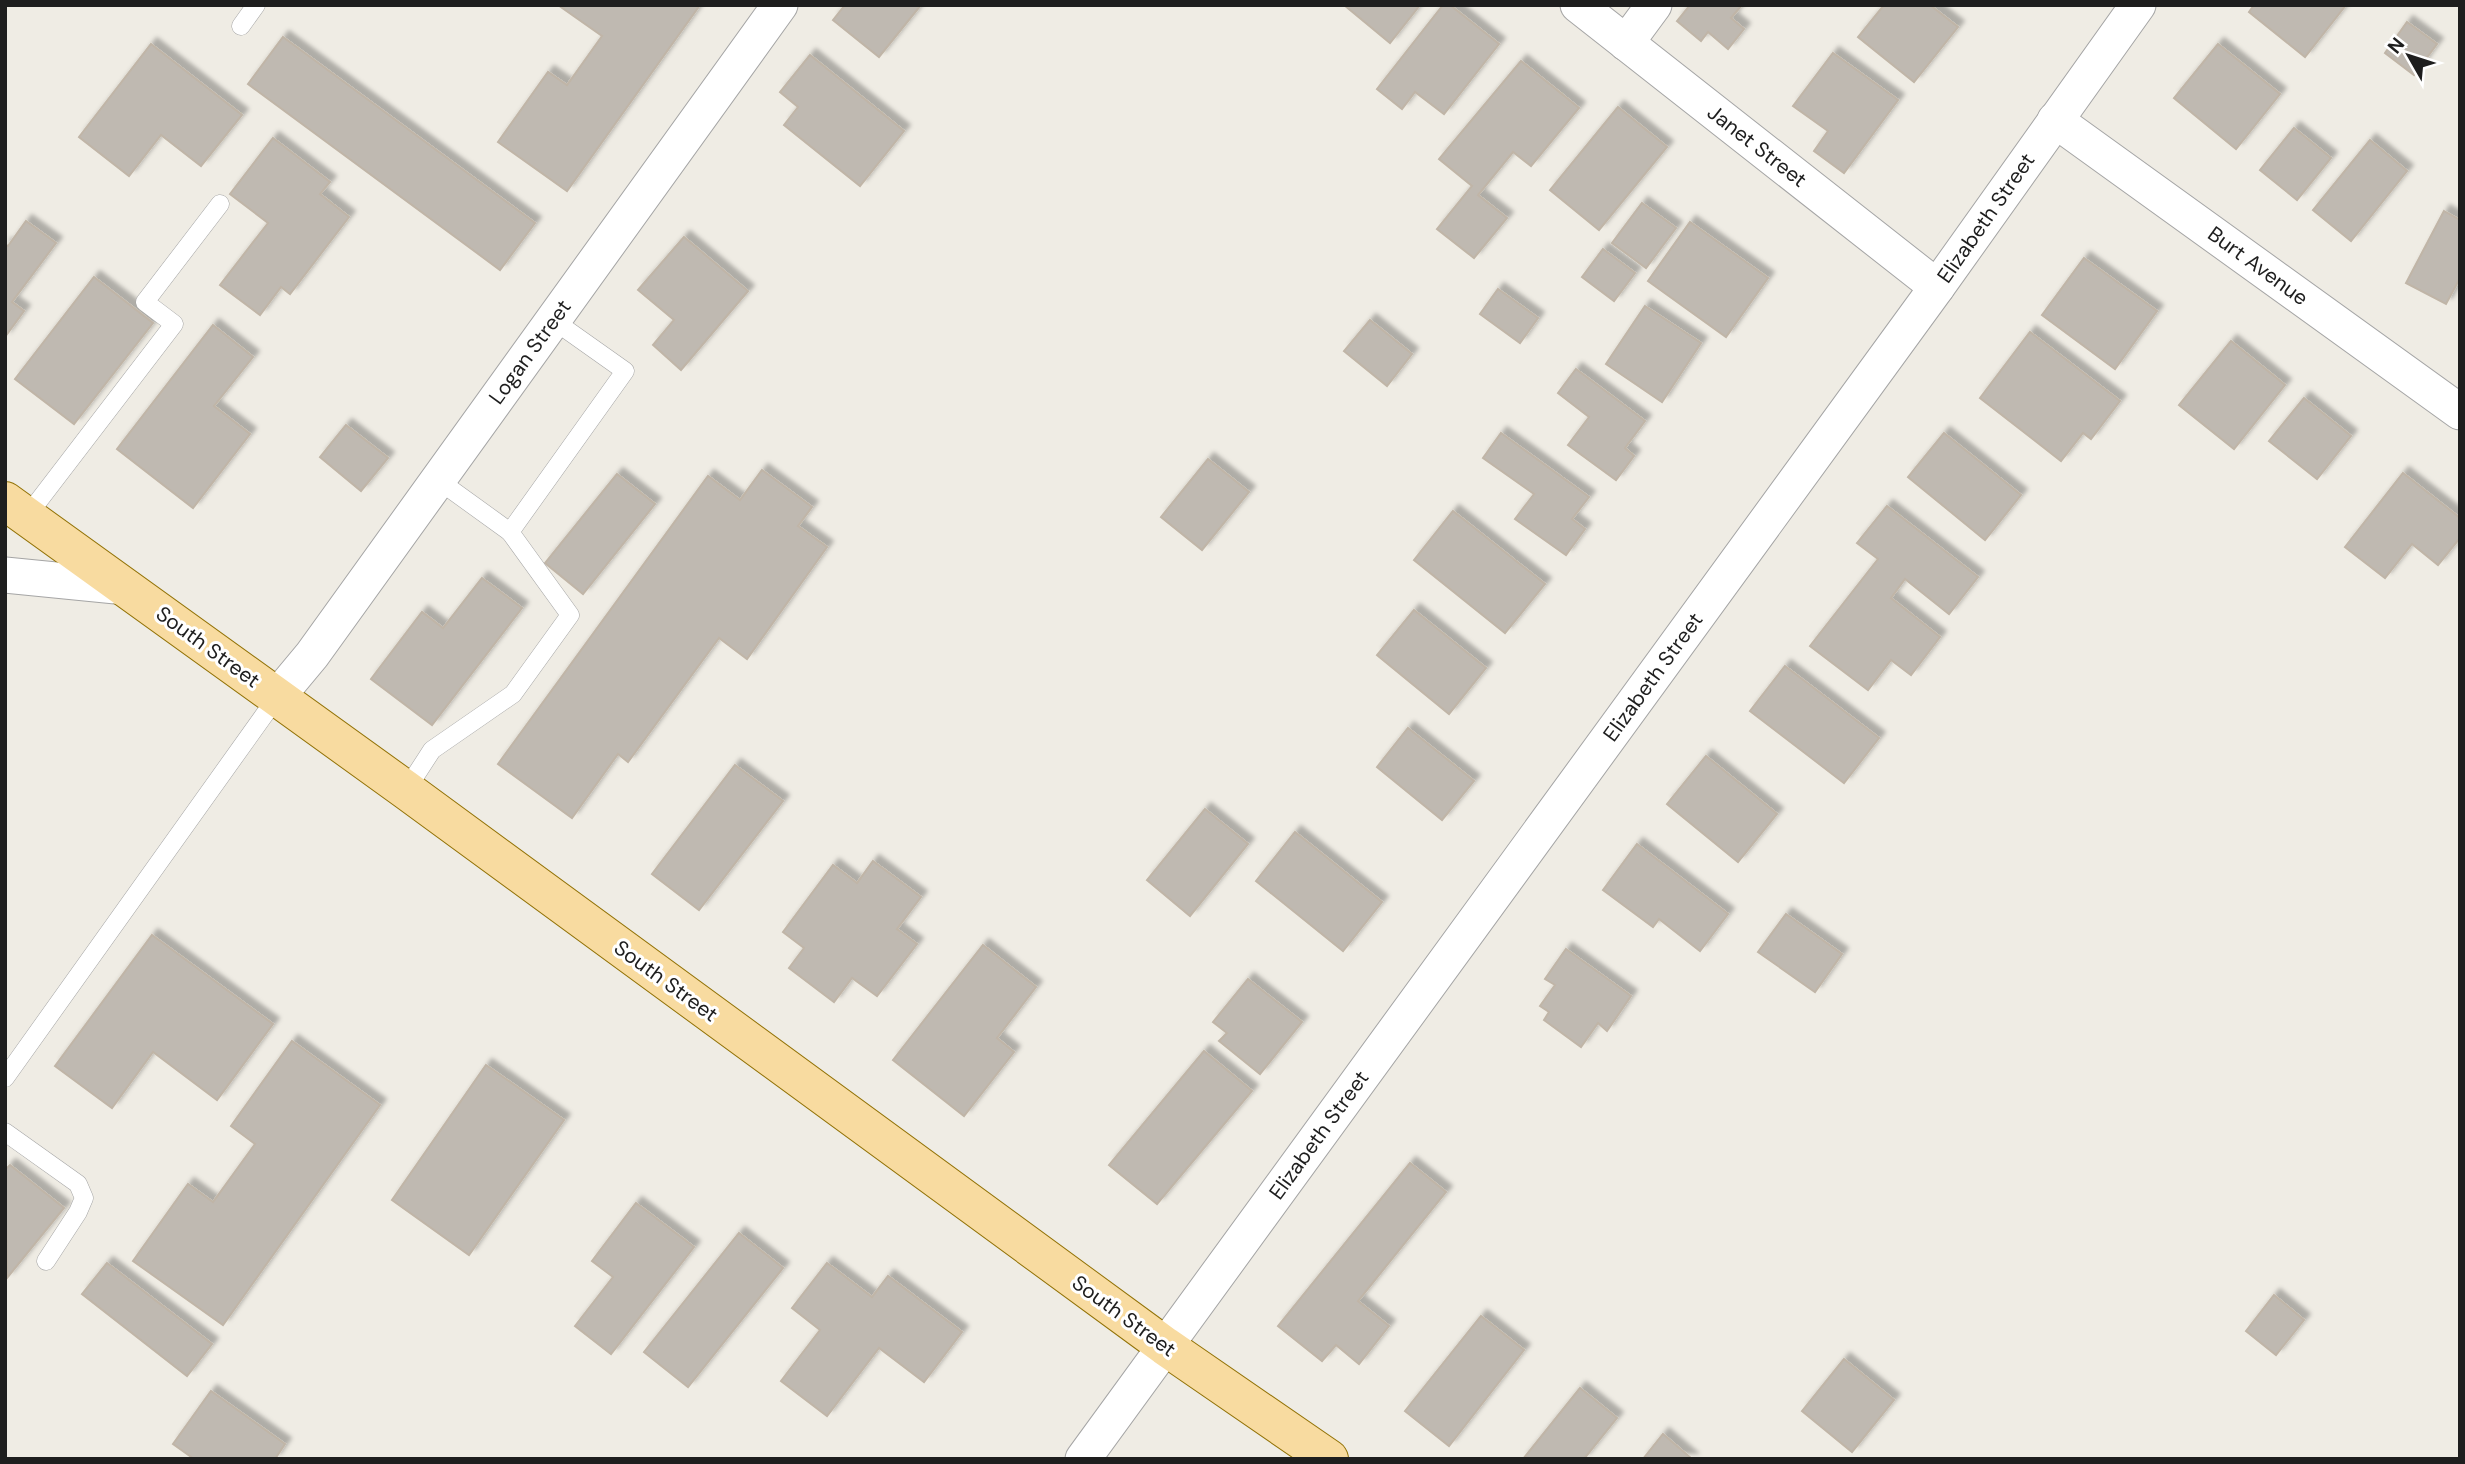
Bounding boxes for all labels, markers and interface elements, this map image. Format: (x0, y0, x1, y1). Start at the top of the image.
north arrow (2374, 21, 2444, 91)
text: N (2382, 32, 2410, 59)
street label: Janet Street (1702, 98, 1812, 194)
street label: Elizabeth Street (1931, 147, 2041, 289)
street label: Burt Avenue (2202, 220, 2314, 312)
street label: Logan Street (483, 294, 577, 410)
street label: South Street (150, 600, 266, 694)
street label: Elizabeth Street (1597, 607, 1709, 747)
street label: South Street (608, 934, 724, 1028)
street label: Elizabeth Street (1263, 1065, 1375, 1205)
street label: South Street (1066, 1269, 1182, 1363)

